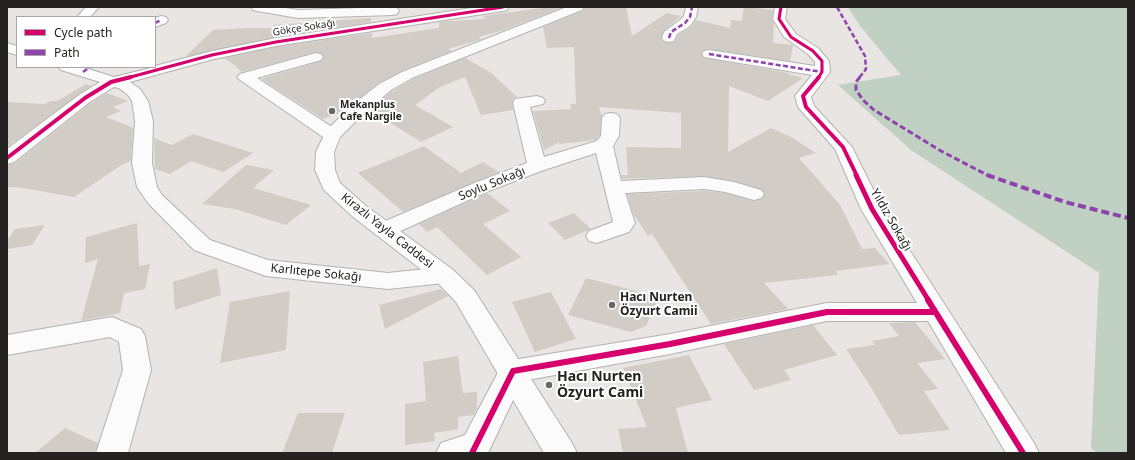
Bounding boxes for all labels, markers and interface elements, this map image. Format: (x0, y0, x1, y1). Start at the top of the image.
legend (16, 16, 156, 68)
street label: Gökçe Sokağı (272, 17, 336, 39)
text: Cycle path (54, 24, 112, 41)
text: Path (54, 44, 80, 61)
place label: Mekanplus Cafe Nargile (340, 99, 402, 122)
marker: Mekanplus Cafe Nargile (327, 106, 337, 116)
street label: Soylu Sokağı (456, 164, 528, 204)
street label: Yıldız Sokağı (867, 186, 915, 254)
street label: Kirazlı Yayla Caddesi (338, 190, 436, 272)
street label: Karlıtepe Sokağı (270, 261, 362, 285)
place label: Hacı Nurten Özyurt Camii (620, 291, 698, 319)
marker: Hacı Nurten Özyurt Camii (607, 300, 617, 310)
place label: Hacı Nurten Özyurt Cami (557, 369, 643, 402)
marker: Hacı Nurten Özyurt Cami (544, 380, 554, 390)

